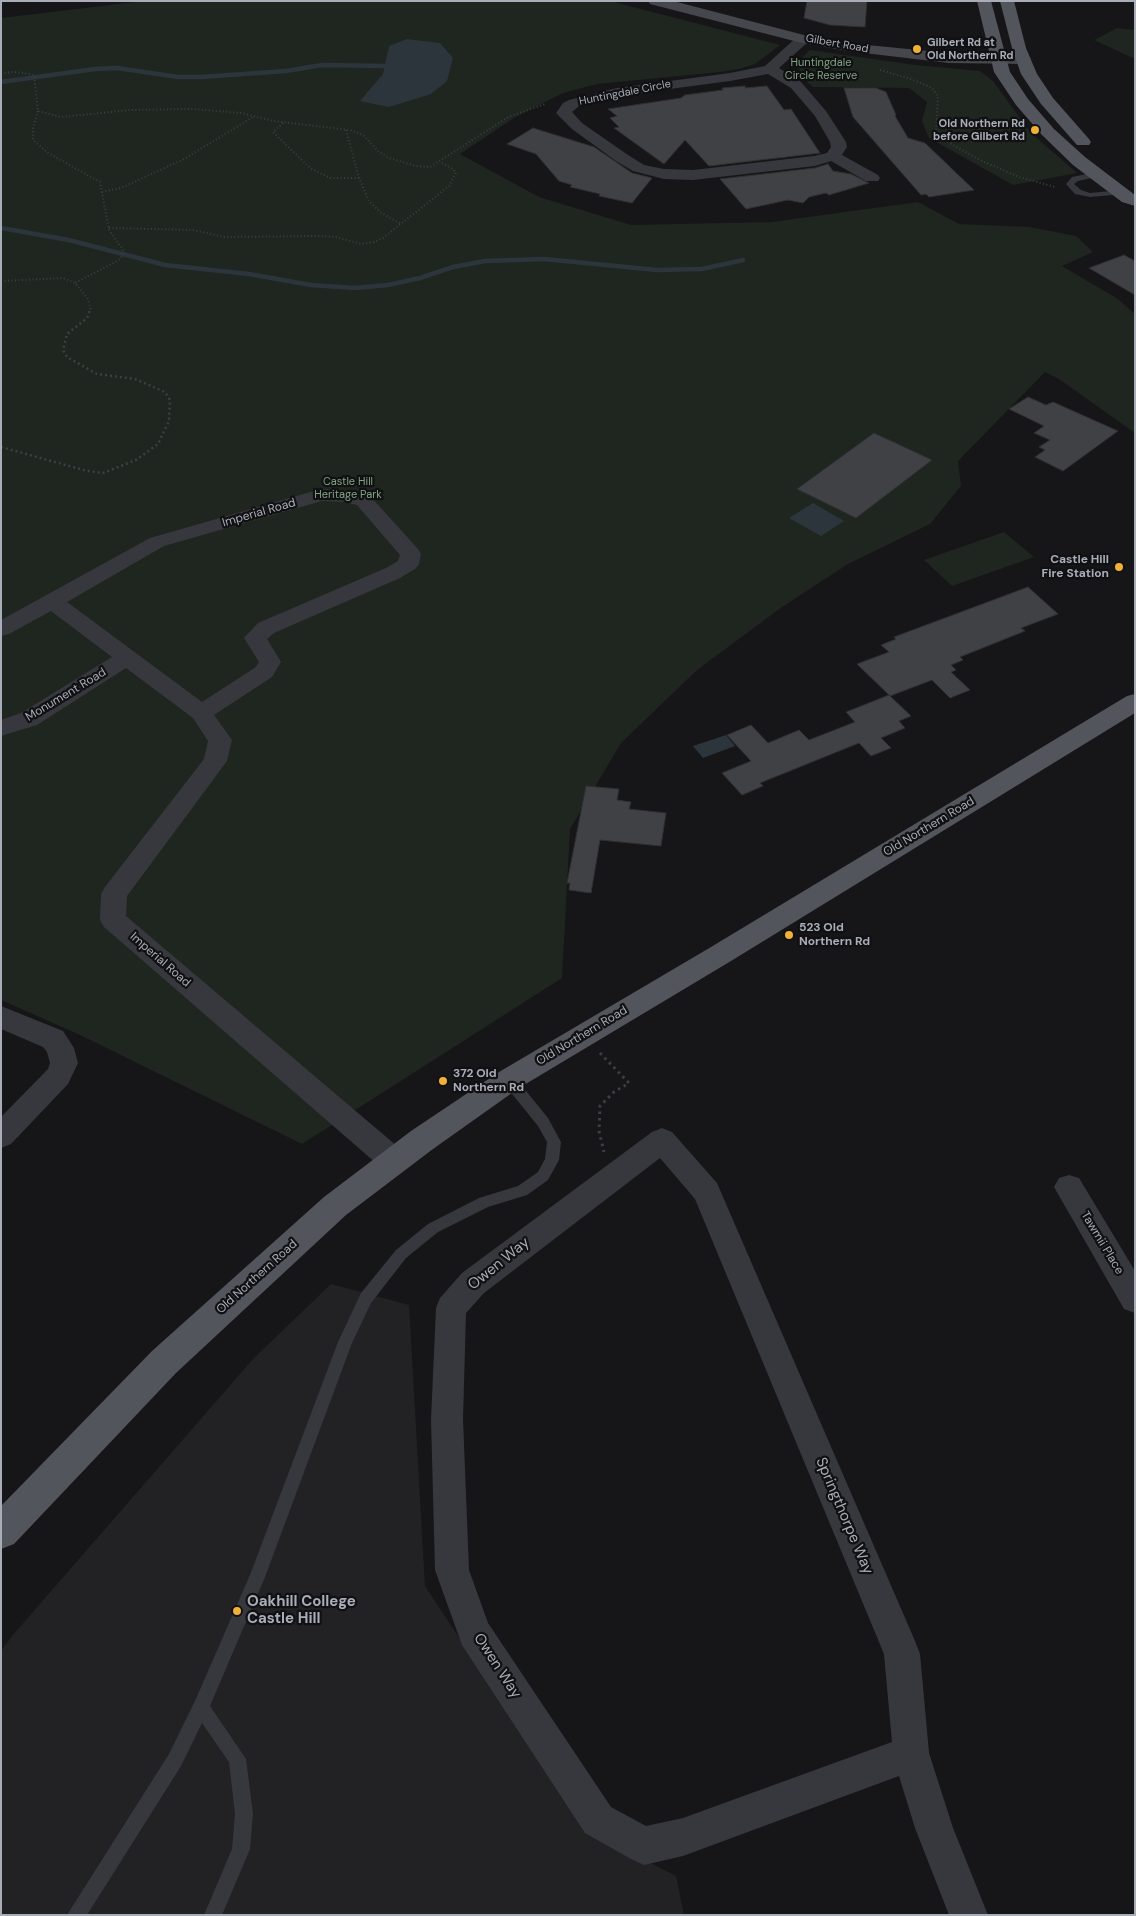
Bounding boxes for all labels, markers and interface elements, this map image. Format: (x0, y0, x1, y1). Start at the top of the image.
street label: Gilbert Road (805, 32, 869, 56)
place label: Gilbert Rd at Old Northern Rd (927, 36, 1013, 62)
marker: Gilbert Rd at Old Northern Rd (911, 43, 923, 55)
park label: Huntingdale Circle Reserve (785, 56, 857, 82)
street label: Huntingdale Circle (578, 78, 672, 108)
place label: Old Northern Rd before Gilbert Rd (933, 117, 1025, 143)
marker: Old Northern Rd before Gilbert Rd (1029, 124, 1041, 136)
park label: Castle Hill Heritage Park (314, 475, 382, 501)
street label: Imperial Road (221, 496, 297, 530)
place label: Castle Hill Fire Station (1042, 553, 1109, 581)
marker: Castle Hill Fire Station (1113, 561, 1125, 573)
street label: Monument Road (23, 665, 109, 725)
street label: Old Northern Road (881, 794, 977, 860)
place label: 523 Old Northern Rd (799, 921, 870, 949)
marker: 523 Old Northern Rd (783, 929, 795, 941)
street label: Imperial Road (127, 930, 193, 990)
street label: Old Northern Road (534, 1003, 630, 1069)
place label: 372 Old Northern Rd (453, 1067, 524, 1095)
marker: 372 Old Northern Rd (437, 1075, 449, 1087)
street label: Tawmii Place (1078, 1209, 1126, 1277)
street label: Owen Way (465, 1234, 533, 1294)
street label: Old Northern Road (214, 1237, 300, 1317)
street label: Springthorpe Way (811, 1455, 877, 1577)
place label: Oakhill College Castle Hill (247, 1593, 356, 1628)
marker: Oakhill College Castle Hill (231, 1605, 243, 1617)
street label: Owen Way (469, 1630, 525, 1702)

